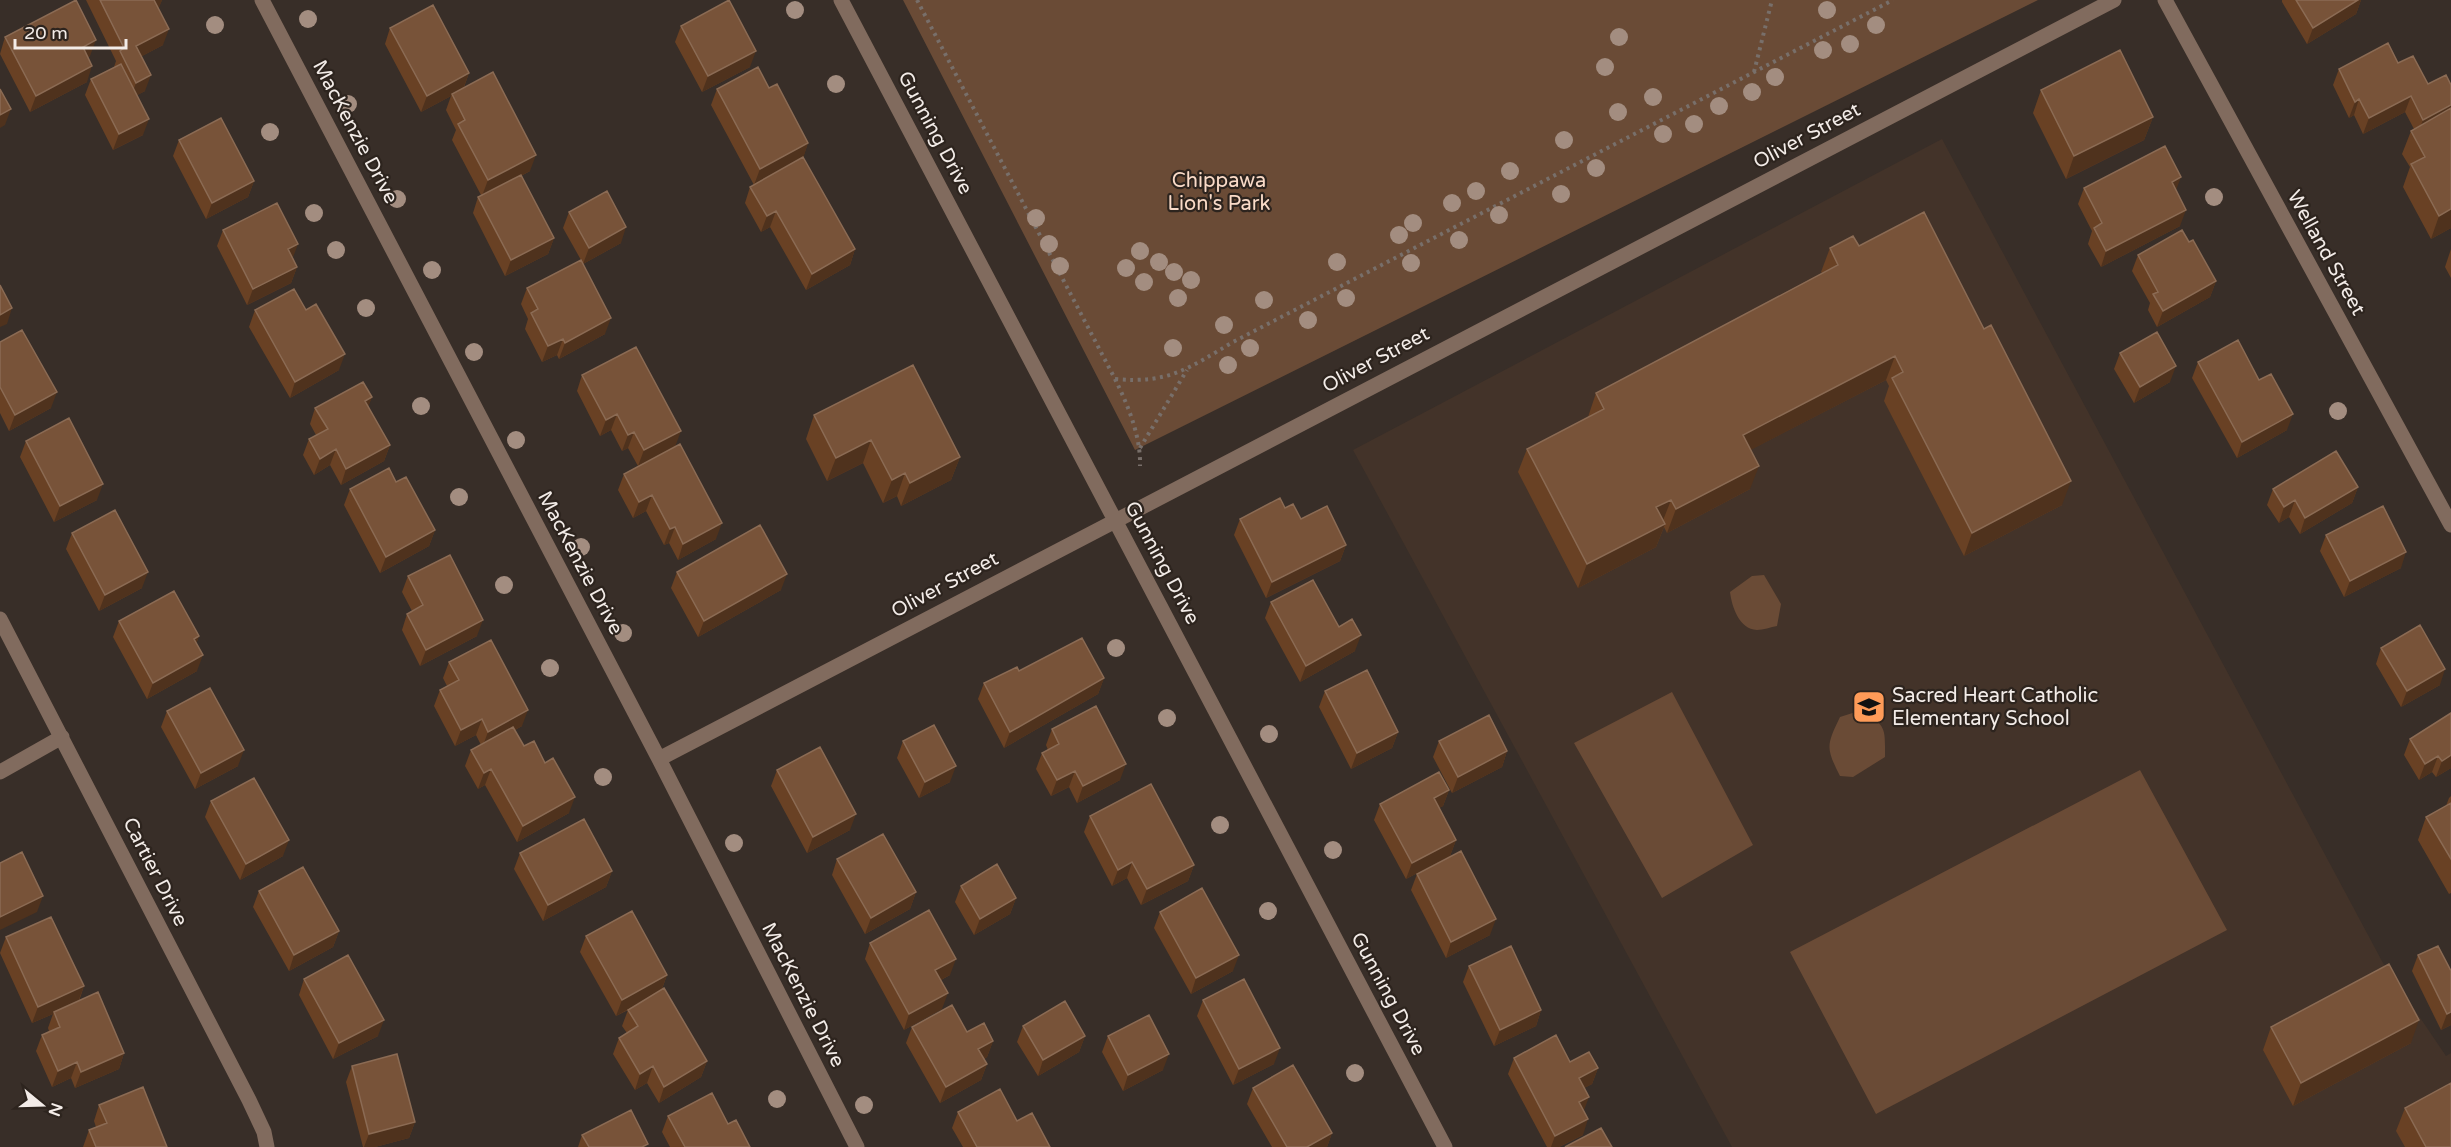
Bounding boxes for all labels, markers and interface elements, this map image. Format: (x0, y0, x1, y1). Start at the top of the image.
scale bar (15, 12, 126, 50)
text: 20 m (24, 22, 68, 44)
street label: MacKenzie Drive (307, 56, 403, 208)
street label: Gunning Drive (892, 67, 978, 199)
street label: Oliver Street (1749, 98, 1865, 174)
park label: Chippawa Lion's Park (1168, 169, 1270, 216)
street label: Welland Street (2282, 186, 2370, 320)
street label: Oliver Street (1318, 322, 1434, 398)
street label: MacKenzie Drive (532, 487, 628, 639)
street label: Gunning Drive (1119, 497, 1205, 629)
street label: Oliver Street (887, 547, 1003, 623)
place label: Sacred Heart Catholic Elementary School (1892, 684, 2098, 731)
school or university icon: Sacred Heart Catholic Elementary School (1851, 689, 1887, 725)
street label: Cartier Drive (117, 814, 193, 930)
street label: MacKenzie Drive (756, 919, 850, 1071)
street label: Gunning Drive (1345, 928, 1431, 1060)
north arrow (12, 1075, 72, 1135)
text: N (44, 1100, 67, 1119)

